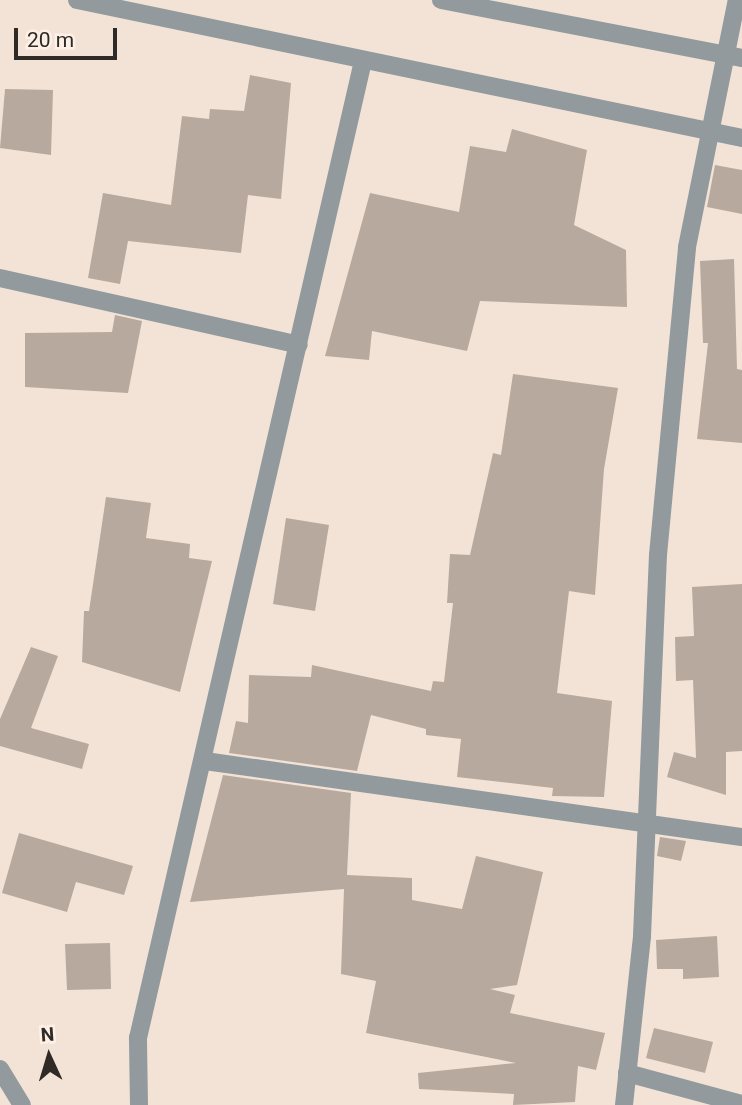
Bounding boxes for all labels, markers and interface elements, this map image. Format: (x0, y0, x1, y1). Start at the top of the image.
scale bar (18, 14, 121, 58)
text: 20 m (27, 28, 74, 52)
north arrow (14, 1021, 84, 1091)
text: N (40, 1023, 55, 1046)

